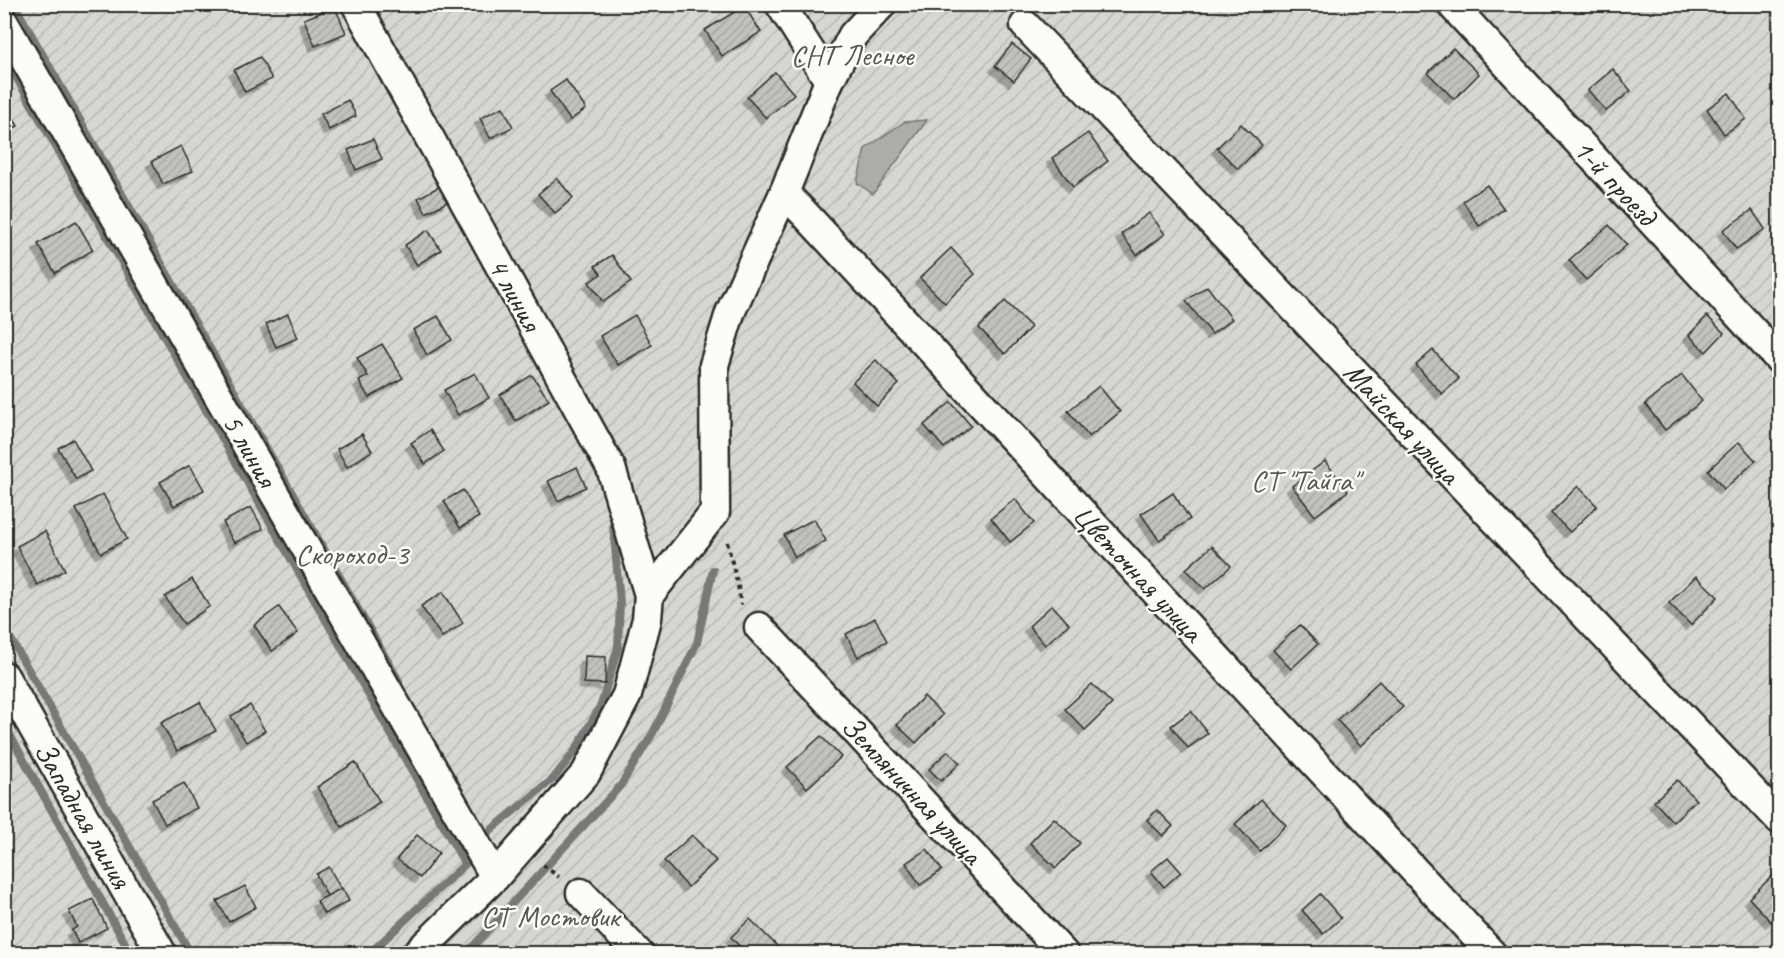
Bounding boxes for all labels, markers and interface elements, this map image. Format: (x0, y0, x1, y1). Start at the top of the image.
park label: СНТ Лесное (791, 36, 916, 74)
street label: 1-й проезд (1565, 130, 1666, 235)
street label: 4 линия (479, 251, 552, 340)
street label: Майская улица (1336, 354, 1470, 494)
street label: 5 линия (214, 407, 287, 496)
park label: СТ "Тайга" (1251, 461, 1365, 499)
street label: Цветочная улица (1065, 496, 1213, 651)
park label: Скороход-3 (296, 535, 411, 573)
street label: Земляничная улица (833, 708, 992, 874)
street label: Западная линия (26, 735, 141, 896)
park label: СТ Мостовик (481, 897, 622, 935)

